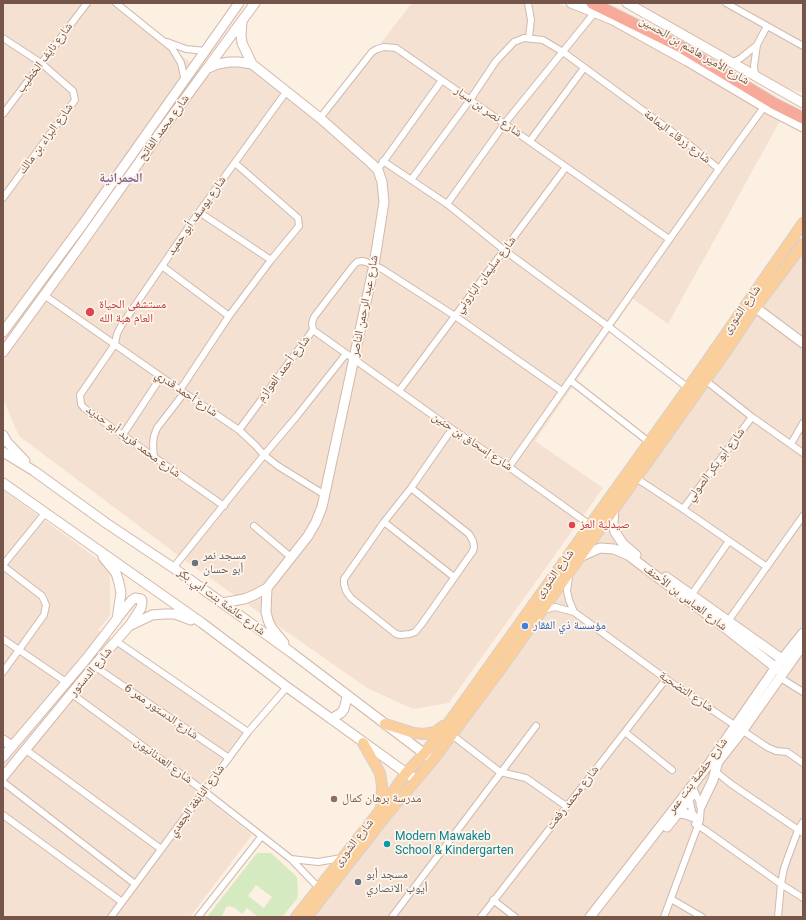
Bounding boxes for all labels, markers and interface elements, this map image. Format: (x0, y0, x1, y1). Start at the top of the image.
street label: شارع الأمير هاشم بن الحسين (636, 14, 752, 88)
street label: شارع نايف الخطيب (14, 20, 76, 96)
street label: شارع نصر بن سيار (451, 83, 525, 141)
street label: شارع محمد الفاتح (135, 92, 193, 164)
street label: شارع البراء بن مالك (16, 101, 76, 177)
street label: شارع زرقاء اليمامة (641, 107, 713, 167)
district label: الحمرانية (99, 171, 143, 187)
street label: شارع يوسف أبو حميد (164, 174, 230, 258)
street label: شارع سليمان الباروني (452, 234, 520, 316)
street label: شارع عبد الرحمن الناصر (348, 254, 382, 358)
street label: شارع الشورى (720, 283, 764, 337)
place label: مستشفى الحياة العام هبة الله (99, 298, 166, 326)
marker: مستشفى الحياة العام هبة الله (84, 306, 96, 318)
street label: شارع أحمد العوازم (254, 333, 314, 405)
street label: شارع أحمد قدري (152, 368, 220, 420)
street label: شارع محمد فريد أبو حديد (83, 403, 183, 481)
street label: شارع إسحاق بن حنين (429, 410, 515, 474)
street label: شارع أبو بكر الصولي (684, 425, 748, 505)
place label: صيدلية العز (580, 518, 630, 532)
marker: صيدلية العز (567, 520, 577, 530)
street label: شارع الشورى (532, 547, 578, 601)
place label: مسجد نمر أبو حسان (203, 549, 246, 577)
marker: مسجد نمر أبو حسان (190, 558, 200, 568)
street label: شارع العباس بن الأحنف (640, 562, 730, 634)
street label: شارع عائشة بنت أبي بكر (174, 565, 268, 639)
place label: مؤسسة ذي الفقار (533, 619, 606, 633)
marker: مؤسسة ذي الفقار (520, 621, 530, 631)
street label: شارع الدستور (66, 645, 116, 699)
street label: شارع التضحية (656, 669, 716, 715)
street label: شارع الدستور ممر 6 (121, 681, 201, 743)
street label: شارع العدنانيون (131, 735, 195, 787)
street label: شارع حفصة بنت عمر (665, 735, 731, 817)
street label: شارع النابغة الجعدي (166, 762, 228, 840)
street label: شارع محمد رفعت (544, 763, 602, 833)
place label: مدرسة برهان كمال (342, 792, 421, 806)
marker: مدرسة برهان كمال (329, 794, 339, 804)
street label: شارع الشورى (331, 816, 377, 870)
place label: Modern Mawakeb School & Kindergarten (395, 830, 514, 858)
marker: Modern Mawakeb School & Kindergarten (382, 839, 392, 849)
place label: مسجد أبو أيوب الانصاري (366, 868, 428, 896)
marker: مسجد أبو أيوب الانصاري (353, 877, 363, 887)

